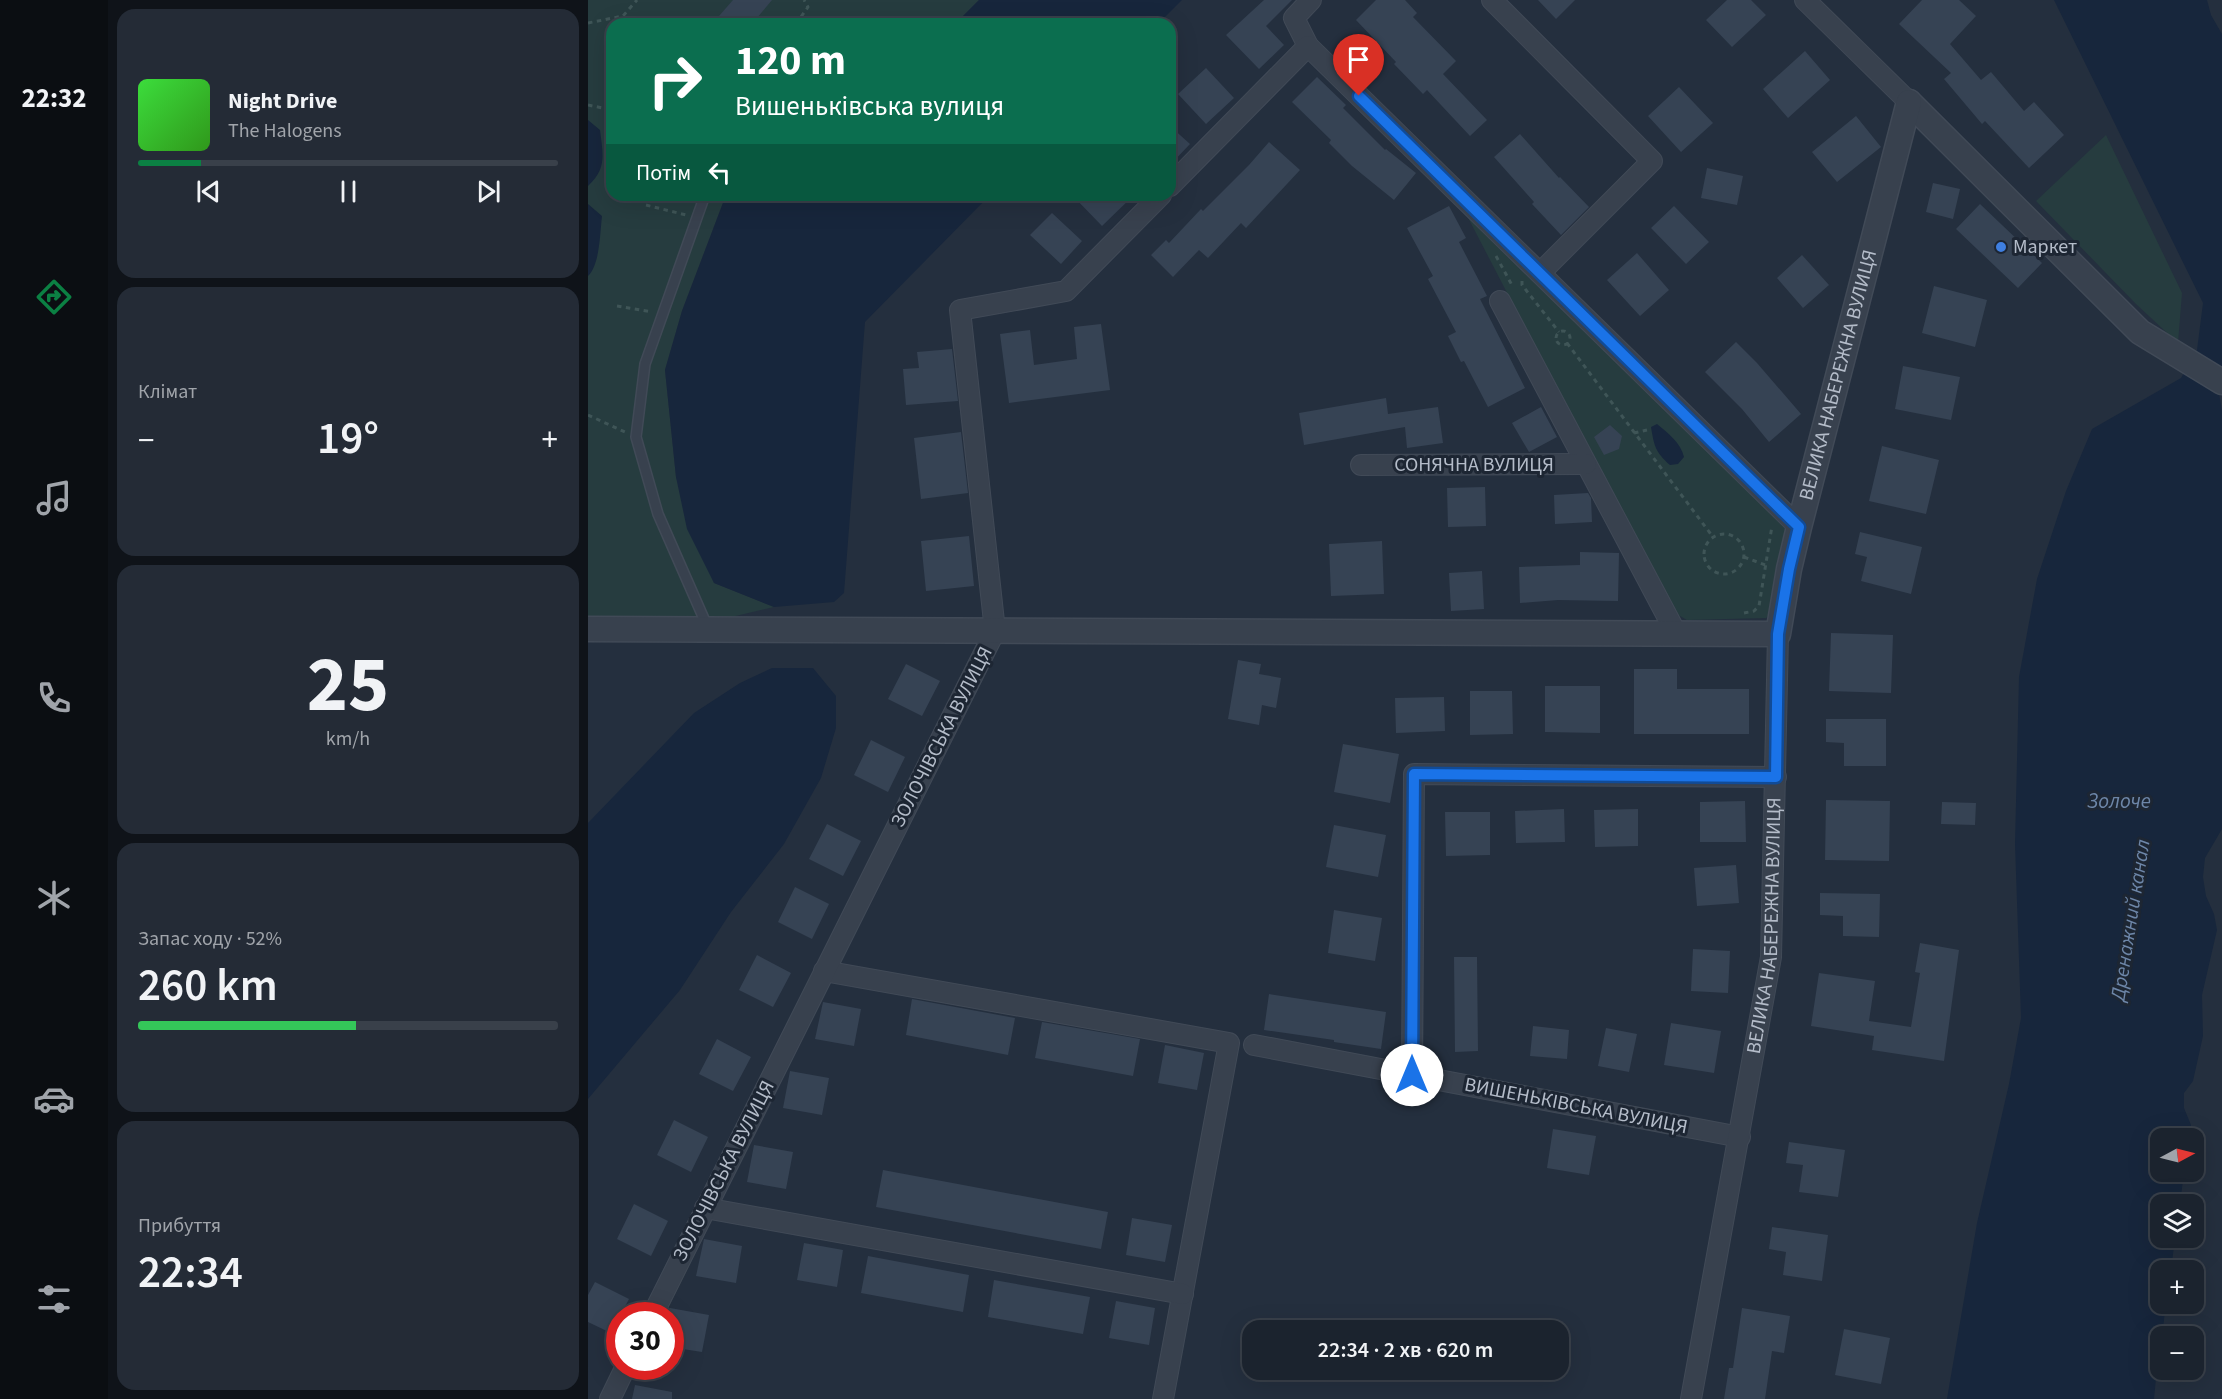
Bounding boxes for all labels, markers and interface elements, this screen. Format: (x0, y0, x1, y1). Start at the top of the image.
text: 120 m (735, 31, 846, 91)
pin (1333, 34, 1384, 96)
icon: right (636, 42, 714, 120)
icon: arrive (1342, 43, 1375, 76)
text: 22:32 (21, 79, 87, 118)
text: Night Drive (228, 85, 337, 117)
text: Вишеньківська вулиця (735, 87, 1004, 126)
text: The Halogens (228, 117, 342, 145)
icon: left (703, 156, 736, 189)
text: Потім (636, 157, 691, 189)
icon: previous (192, 175, 225, 208)
icon: pause (332, 175, 365, 208)
icon: next (472, 175, 505, 208)
place label: Маркет (2013, 233, 2077, 261)
marker: Маркет (1994, 240, 2008, 254)
street label: ВЕЛИКА НАБЕРЕЖНА ВУЛИЦЯ (1792, 247, 1884, 504)
icon: directions (33, 276, 75, 318)
text: Клімат (138, 378, 197, 406)
text: 19° (317, 407, 379, 471)
text: − (138, 417, 154, 464)
text: + (542, 417, 558, 464)
street label: СОНЯЧНА ВУЛИЦЯ (1394, 451, 1554, 479)
icon: music (33, 477, 75, 519)
text: 25 (307, 630, 389, 741)
street label: ЗОЛОЧІВСЬКА ВУЛИЦЯ (884, 642, 1000, 832)
icon: phone (33, 677, 75, 719)
text: km/h (326, 725, 370, 753)
water label: Золоче (2087, 786, 2151, 816)
street label: ВЕЛИКА НАБЕРЕЖНА ВУЛИЦЯ (1740, 797, 1788, 1056)
water label: Дренажний канал (2102, 837, 2158, 1005)
icon: climate (33, 877, 75, 919)
text: Запас ходу · 52% (138, 925, 282, 953)
text: 260 km (138, 954, 278, 1018)
position arrow (1380, 1043, 1444, 1107)
street label: ВИШЕНЬКІВСЬКА ВУЛИЦЯ (1462, 1071, 1690, 1141)
street label: ЗОЛОЧІВСЬКА ВУЛИЦЯ (666, 1076, 782, 1266)
icon: car (33, 1078, 75, 1120)
north arrow (2150, 1128, 2204, 1182)
map controls (2150, 1128, 2204, 1380)
button: layers (2150, 1194, 2204, 1248)
text: Прибуття (138, 1212, 221, 1240)
text: 22:34 (138, 1241, 243, 1305)
button: + (2150, 1260, 2204, 1314)
icon: filters (33, 1278, 75, 1320)
speed limit sign: 30 (606, 1302, 684, 1380)
button: − (2150, 1326, 2204, 1380)
text: 22:34 · 2 хв · 620 m (1318, 1334, 1493, 1366)

